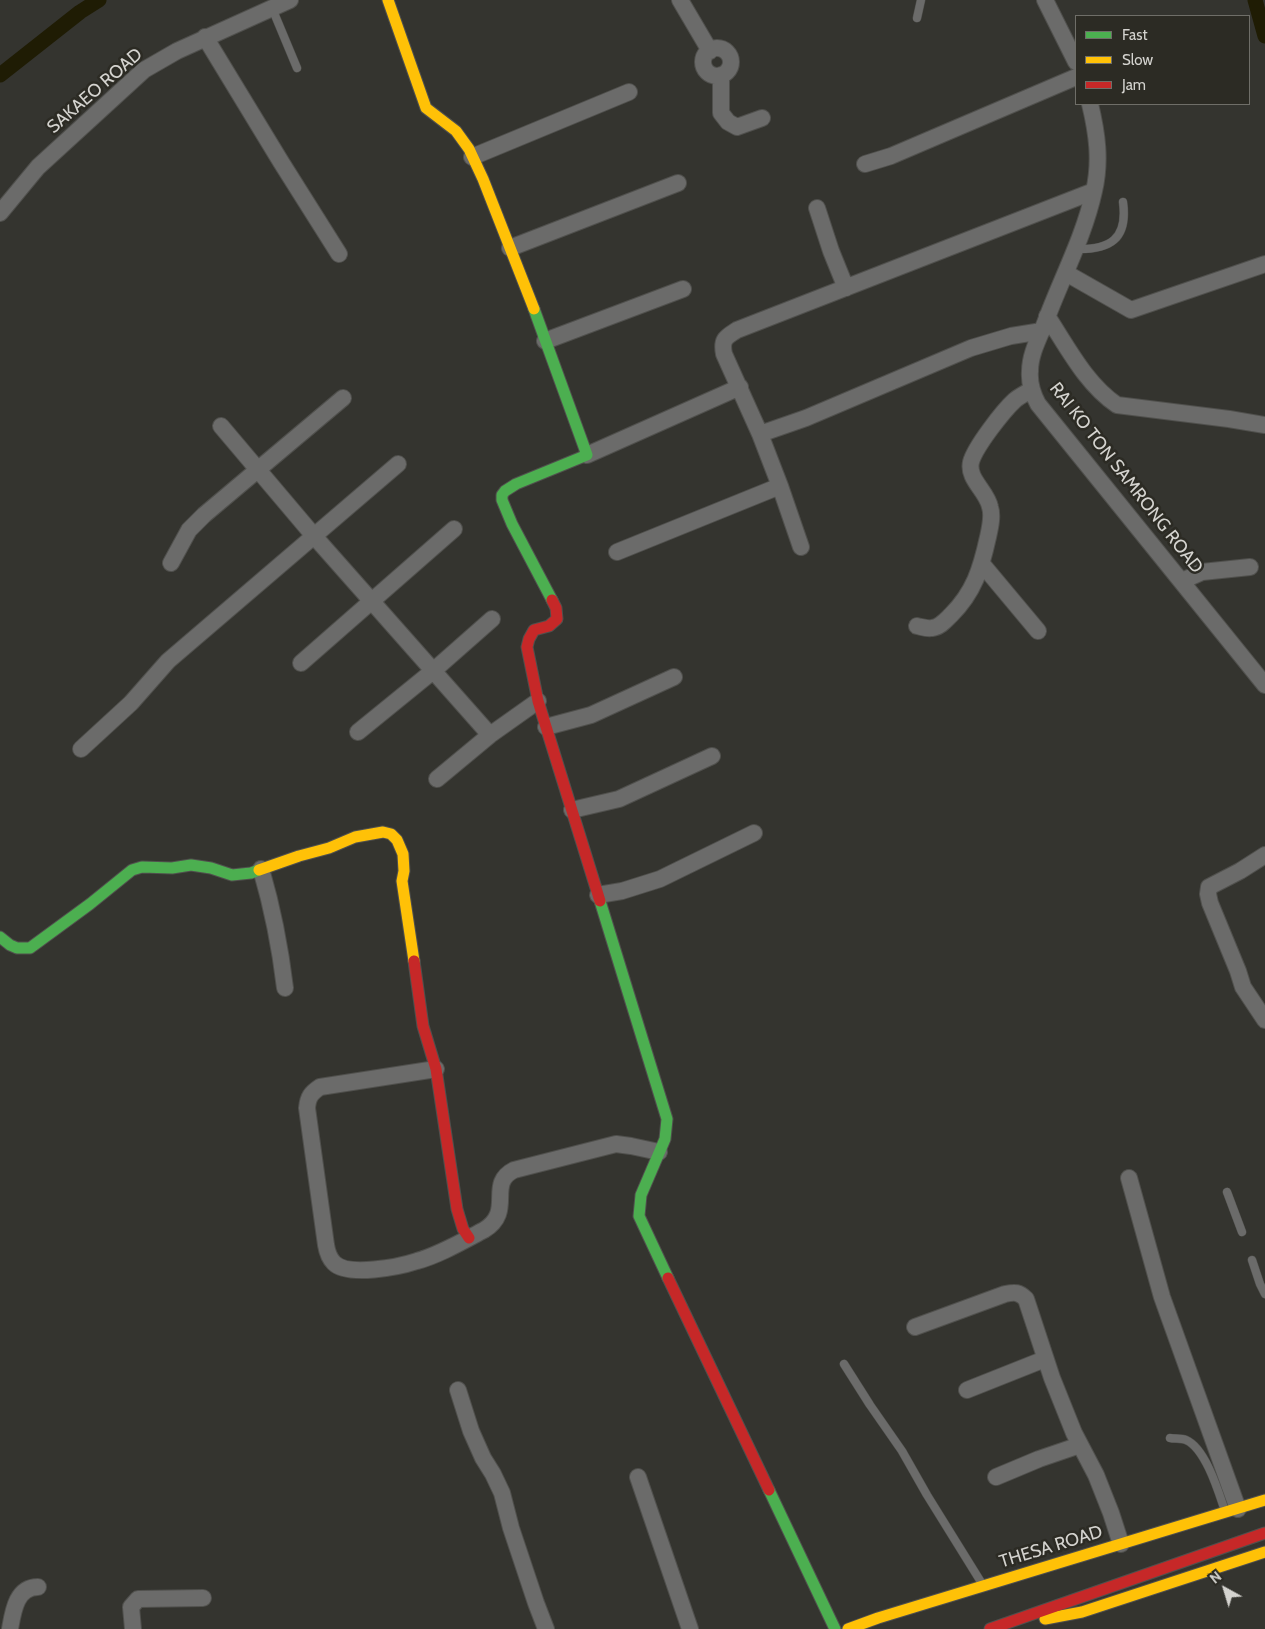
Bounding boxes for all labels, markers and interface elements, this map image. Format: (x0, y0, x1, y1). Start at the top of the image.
legend (1075, 15, 1250, 105)
text: Fast (1122, 26, 1147, 44)
street label: SAKAEO ROAD (43, 44, 147, 138)
text: Slow (1122, 51, 1153, 69)
text: Jam (1122, 76, 1146, 94)
street label: RAI KO TON SAMRONG ROAD (1045, 378, 1207, 578)
street label: THESA ROAD (997, 1521, 1105, 1573)
north arrow (1200, 1564, 1250, 1614)
text: N (1206, 1567, 1225, 1587)

